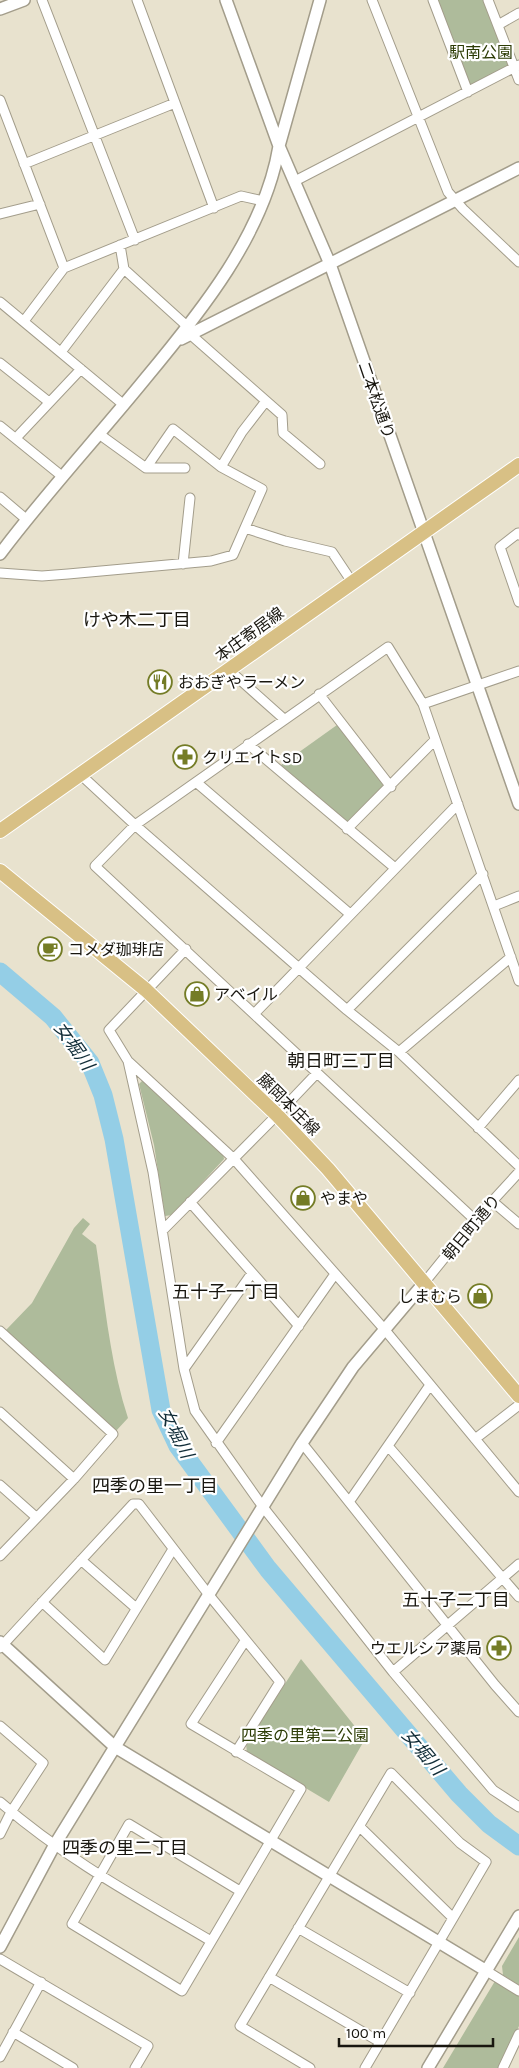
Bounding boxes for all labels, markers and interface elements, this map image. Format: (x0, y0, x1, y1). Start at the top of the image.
park label: 駅南公園 (449, 43, 513, 62)
street label: 二本松通り (355, 359, 399, 441)
street label: 本庄寄居線 (211, 603, 287, 666)
district label: けや木二丁目 (83, 609, 191, 631)
restaurant icon: おおぎやラーメン (147, 669, 173, 695)
place label: おおぎやラーメン (178, 673, 305, 692)
pharmacy icon: クリエイトSD (172, 744, 198, 770)
place label: クリエイトSD (202, 748, 302, 767)
cafe icon: コメダ珈琲店 (37, 936, 63, 962)
place label: コメダ珈琲店 (68, 940, 164, 959)
shop icon: アベイル (184, 981, 210, 1007)
place label: アベイル (214, 985, 278, 1004)
water label: 女堀川 (50, 1018, 100, 1076)
district label: 朝日町三丁目 (287, 1050, 395, 1072)
street label: 藤岡本庄線 (254, 1069, 324, 1139)
shop icon: やまや (290, 1185, 316, 1211)
place label: やまや (320, 1189, 368, 1208)
street label: 朝日町通り (438, 1191, 504, 1264)
district label: 五十子一丁目 (172, 1281, 280, 1303)
shop icon: しまむら (467, 1283, 493, 1309)
place label: しまむら (398, 1287, 462, 1306)
water label: 女堀川 (154, 1404, 199, 1464)
district label: 四季の里一丁目 (92, 1475, 218, 1497)
district label: 五十子二丁目 (402, 1589, 510, 1611)
pharmacy icon: ウエルシア薬局 (486, 1635, 512, 1661)
place label: ウエルシア薬局 (370, 1639, 482, 1658)
water label: 女堀川 (397, 1724, 450, 1781)
park label: 四季の里第二公園 (241, 1726, 369, 1745)
district label: 四季の里二丁目 (62, 1837, 188, 1859)
scale bar (339, 2016, 493, 2048)
text: 100 m (346, 2024, 386, 2042)

